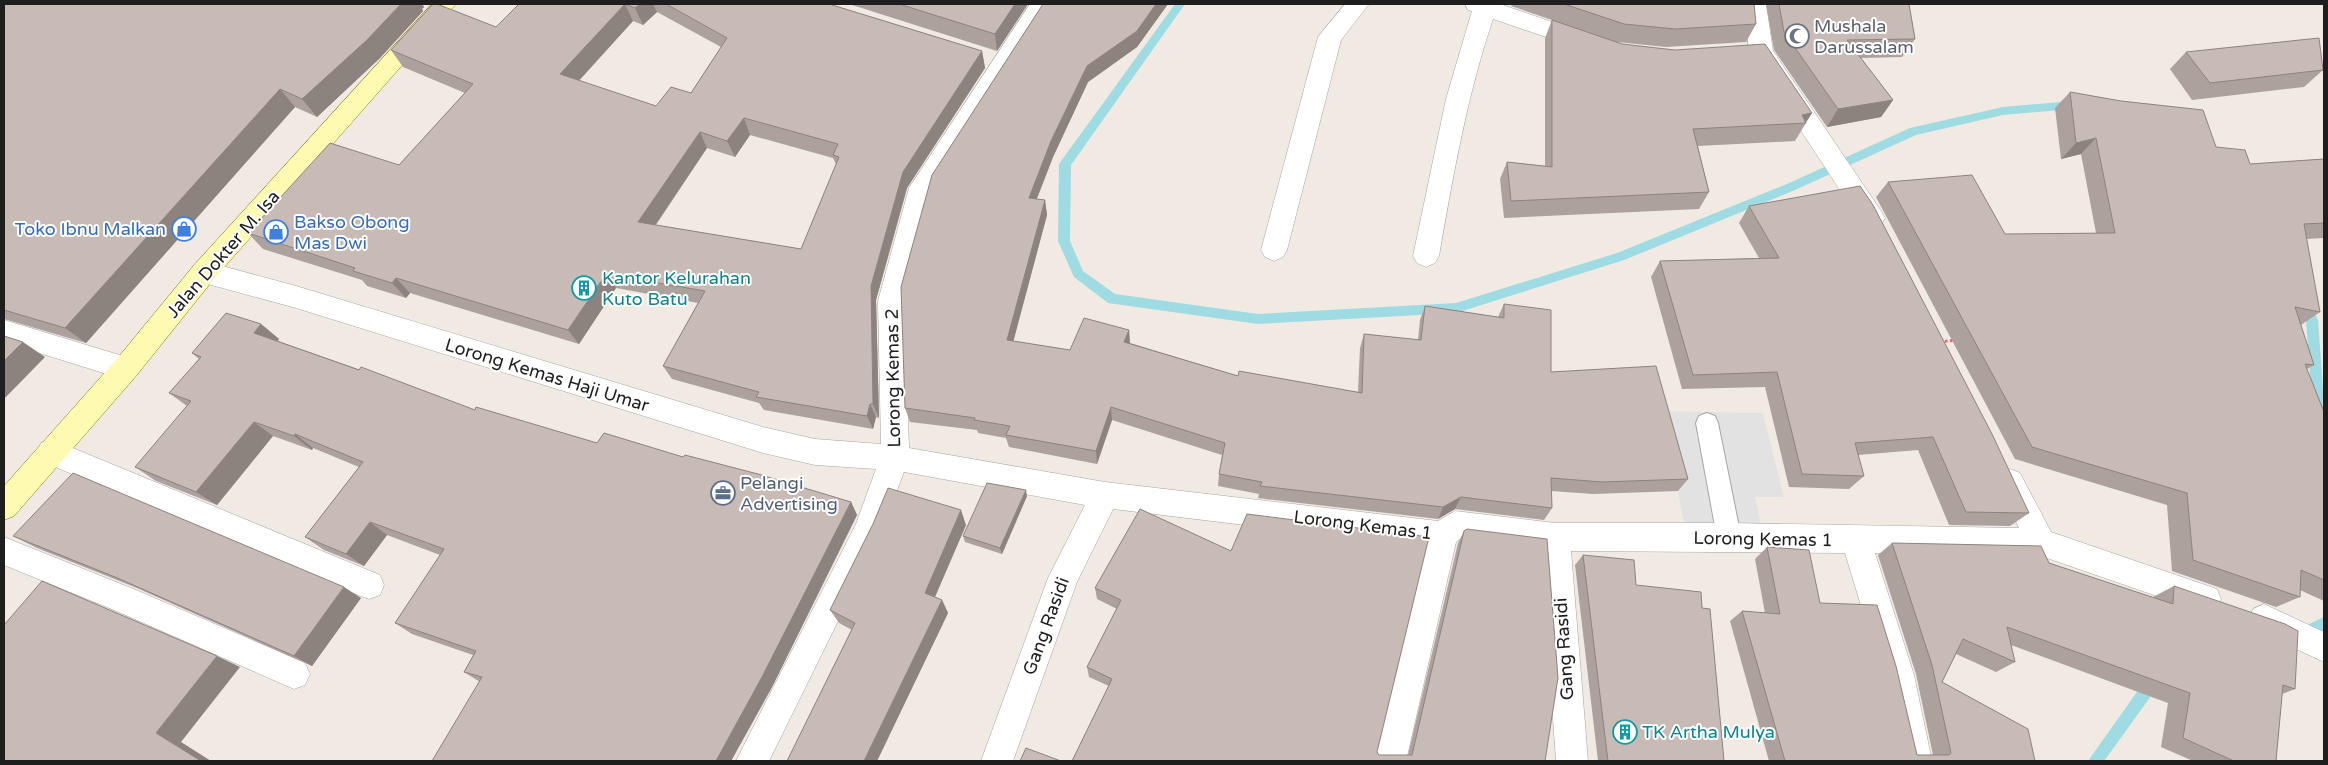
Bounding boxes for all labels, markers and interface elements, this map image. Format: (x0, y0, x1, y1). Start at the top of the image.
place label: Mushala Darussalam (1814, 15, 1914, 58)
mosque icon: Mushala Darussalam (1784, 23, 1810, 49)
street label: Jalan Dokter M. Isa (162, 186, 284, 322)
place label: Bakso Obong Mas Dwi (294, 211, 410, 254)
shop icon: Toko Ibnu Malkan (171, 216, 197, 242)
place label: Toko Ibnu Malkan (14, 218, 166, 240)
shop icon: Bakso Obong Mas Dwi (263, 219, 289, 245)
place label: Kantor Kelurahan Kuto Batu (602, 267, 751, 310)
building icon: Kantor Kelurahan Kuto Batu (571, 275, 597, 301)
street label: Lorong Kemas 2 (881, 308, 905, 448)
street label: Lorong Kemas Haji Umar (442, 333, 652, 417)
place label: Pelangi Advertising (740, 472, 838, 515)
office icon: Pelangi Advertising (710, 480, 736, 506)
street label: Lorong Kemas 1 (1292, 506, 1434, 544)
street label: Lorong Kemas 1 (1693, 527, 1833, 551)
street label: Gang Rasidi (1018, 574, 1074, 678)
street label: Gang Rasidi (1549, 597, 1579, 701)
building icon: TK Artha Mulya (1612, 719, 1638, 745)
place label: TK Artha Mulya (1642, 721, 1775, 743)

